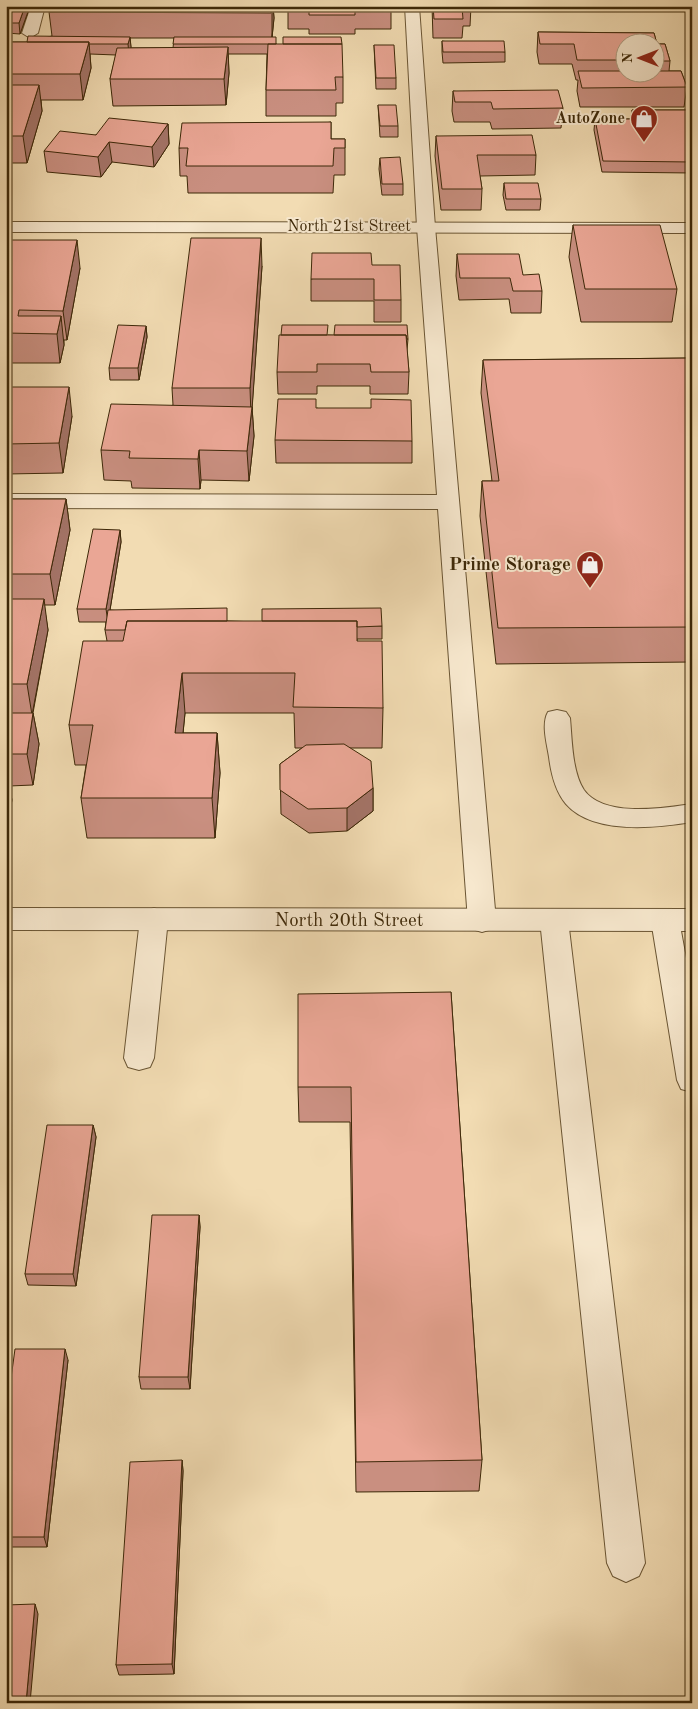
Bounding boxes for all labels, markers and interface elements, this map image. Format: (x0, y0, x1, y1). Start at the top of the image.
north arrow (616, 32, 666, 82)
text: N (621, 52, 635, 63)
shop icon: AutoZone (629, 104, 659, 143)
place label: AutoZone (555, 111, 625, 127)
street label: North 21st Street (287, 219, 411, 235)
shop icon: Prime Storage (575, 550, 605, 589)
place label: Prime Storage (449, 556, 571, 575)
street label: North 20th Street (275, 912, 423, 931)

